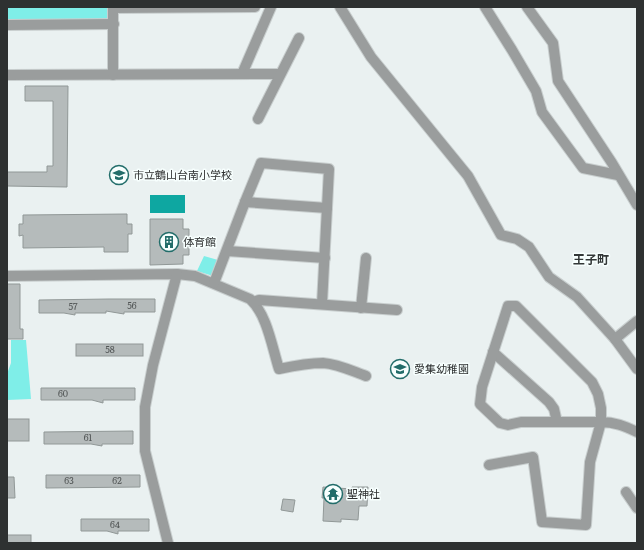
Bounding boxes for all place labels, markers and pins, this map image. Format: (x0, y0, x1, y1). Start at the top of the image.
school or university icon: 市立鶴山台南小学校 (108, 164, 130, 186)
place label: 市立鶴山台南小学校 (133, 166, 232, 182)
building icon: 体育館 (158, 231, 180, 253)
place label: 体育館 (183, 233, 216, 249)
school or university icon: 愛集幼稚園 (389, 358, 411, 380)
place label: 愛集幼稚園 (414, 360, 469, 376)
temple icon: 聖神社 (322, 483, 344, 505)
place label: 聖神社 (347, 485, 380, 501)

